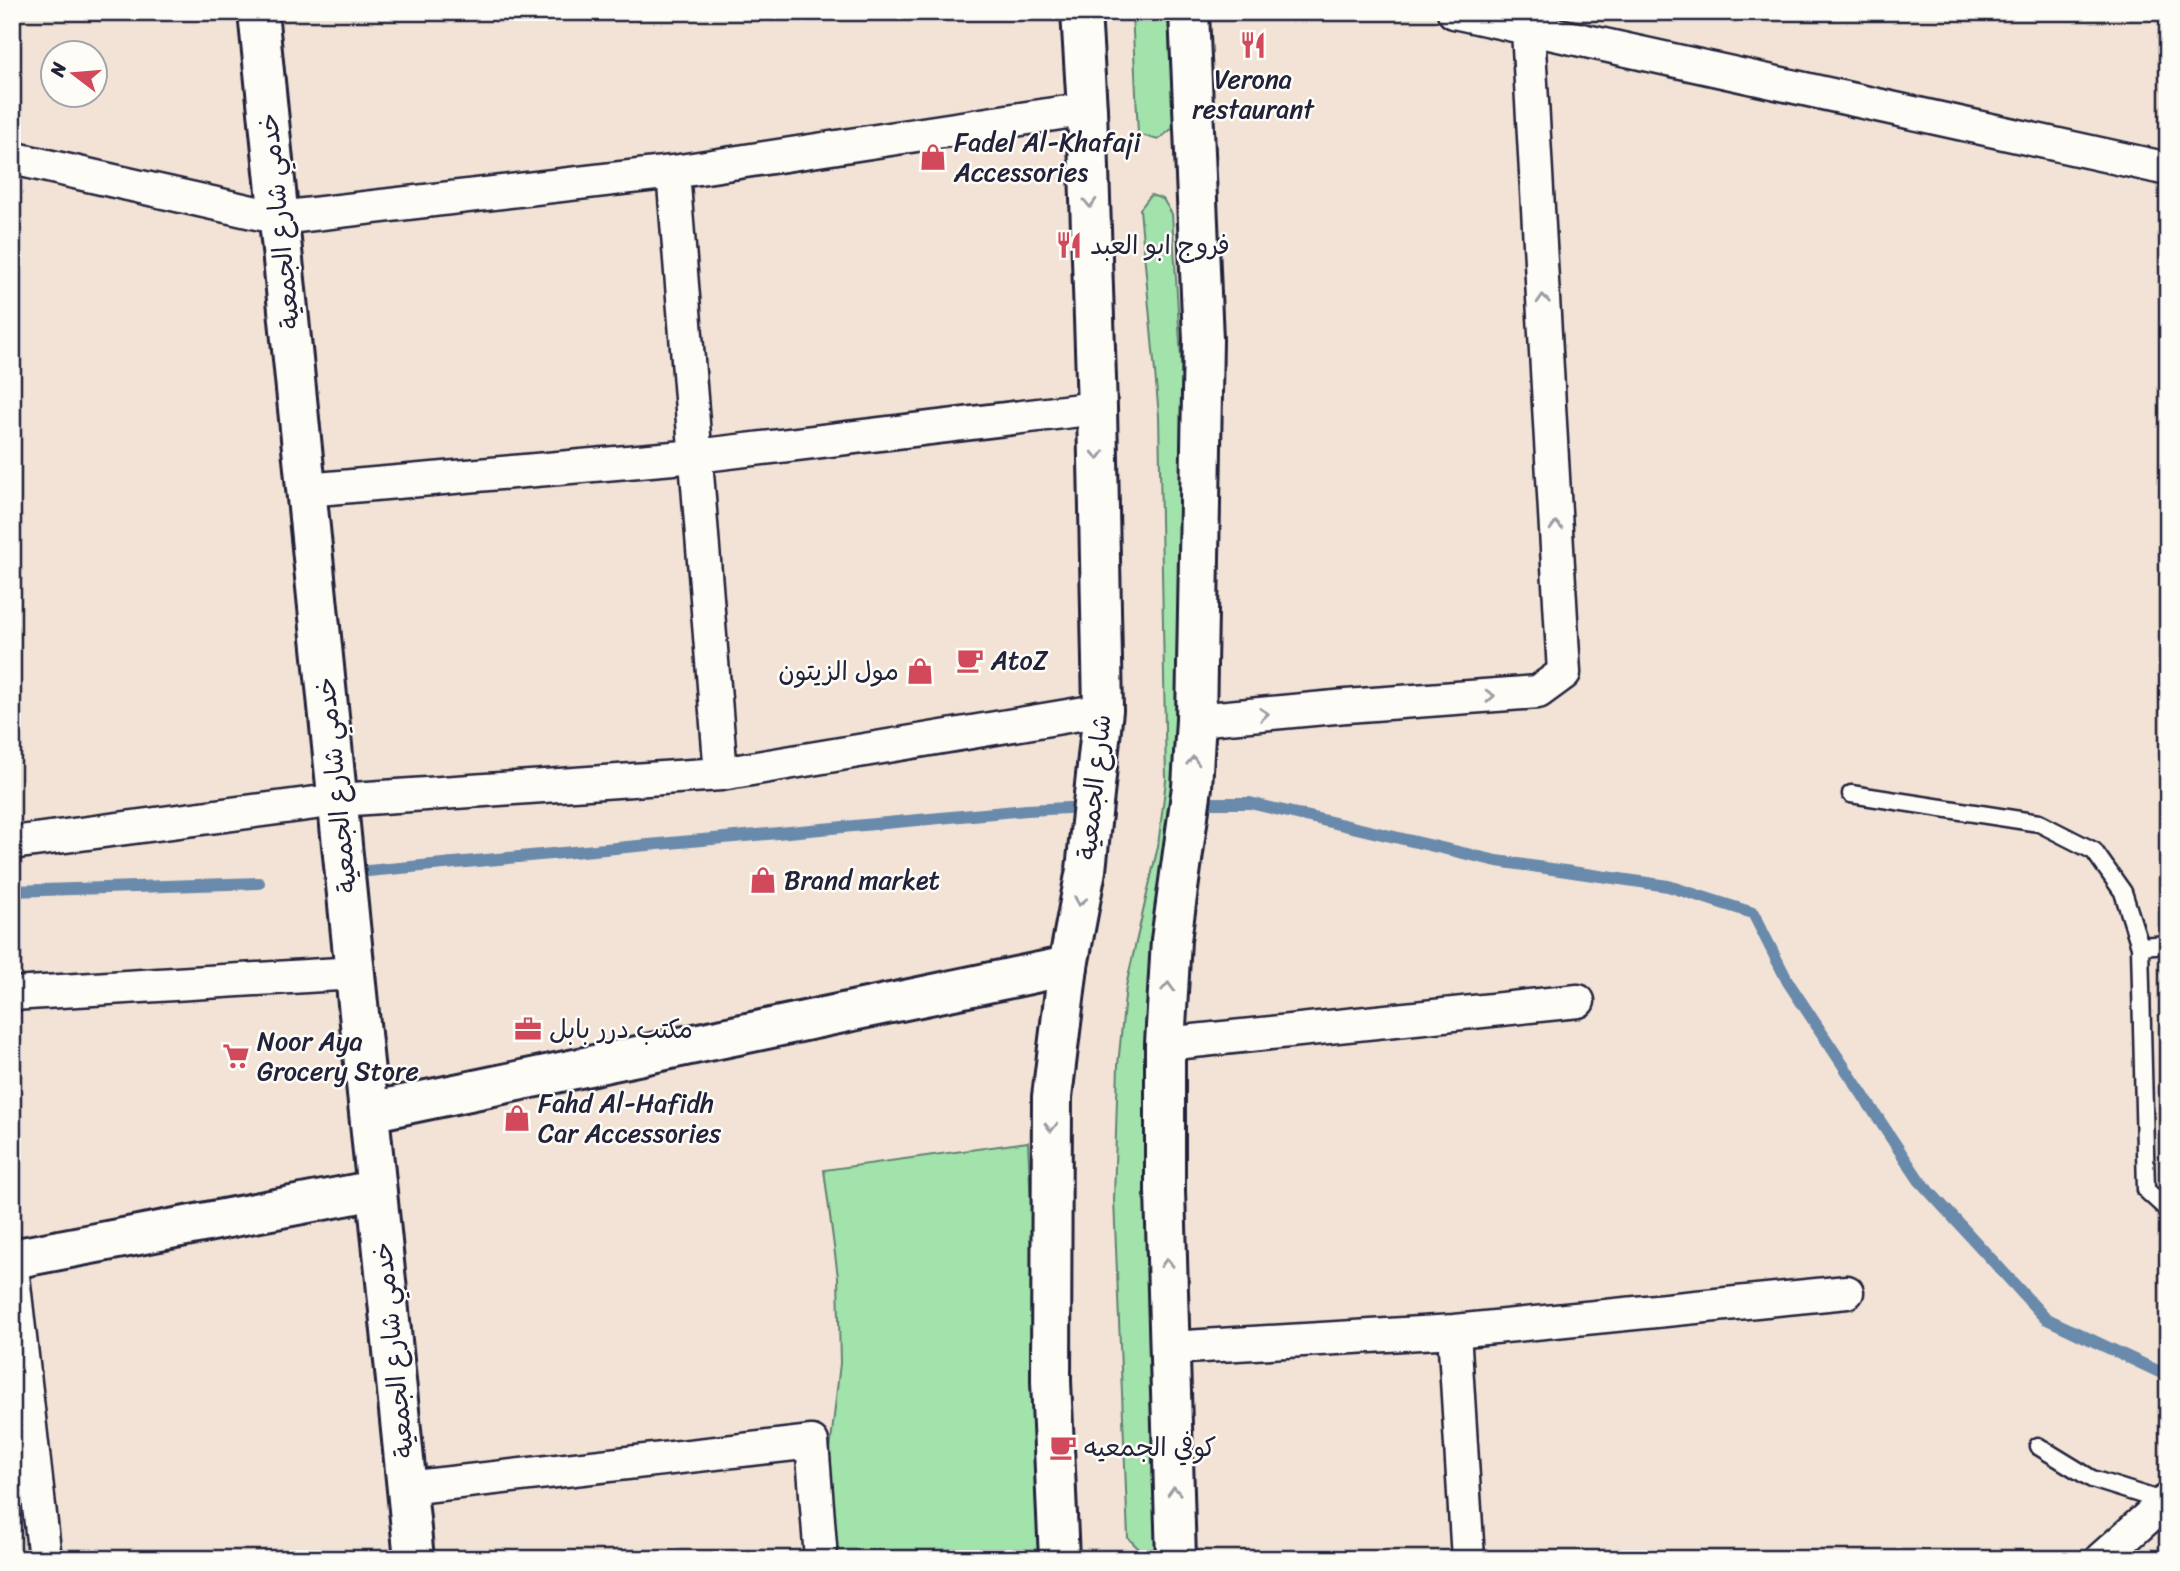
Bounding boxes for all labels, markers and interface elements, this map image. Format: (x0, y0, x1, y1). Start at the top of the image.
restaurant icon: Verona restaurant (1238, 30, 1268, 60)
north arrow (38, 38, 108, 108)
place label: Verona restaurant (1192, 56, 1315, 132)
text: N (40, 58, 76, 81)
street label: خدمي شارع الجمعية (245, 111, 313, 331)
place label: Fadel Al-Khafaji Accessories (953, 119, 1141, 195)
shop icon: Fadel Al-Khafaji Accessories (918, 142, 948, 172)
one-way arrow (1082, 198, 1098, 209)
place label: فروج ابو العبد (1090, 222, 1230, 268)
restaurant icon: فروج ابو العبد (1054, 230, 1084, 260)
one-way arrow (1536, 293, 1551, 304)
one-way arrow (1090, 450, 1106, 460)
one-way arrow (1549, 521, 1564, 532)
place label: AtoZ (990, 637, 1049, 683)
cafe icon: AtoZ (955, 645, 985, 675)
place label: مول الزيتون (778, 648, 899, 694)
shop icon: مول الزيتون (905, 656, 935, 686)
street label: خدمي شارع الجمعية (302, 675, 370, 895)
one-way arrow (1485, 689, 1496, 704)
one-way arrow (1258, 707, 1269, 722)
street label: شارع الجمعية (1063, 712, 1125, 862)
one-way arrow (1186, 755, 1201, 766)
place label: Brand market (784, 857, 940, 903)
shop icon: Brand market (748, 865, 778, 895)
one-way arrow (1074, 895, 1089, 907)
one-way arrow (1160, 981, 1175, 992)
place label: مكتب درر بابل (549, 1006, 693, 1052)
office icon: مكتب درر بابل (513, 1014, 543, 1044)
place label: Noor Aya Grocery Store (257, 1018, 419, 1094)
supermarket icon: Noor Aya Grocery Store (221, 1041, 251, 1071)
place label: Fahd Al-Hafidh Car Accessories (538, 1080, 722, 1156)
shop icon: Fahd Al-Hafidh Car Accessories (502, 1103, 532, 1133)
one-way arrow (1044, 1121, 1059, 1132)
street label: خدمي شارع الجمعية (359, 1240, 427, 1460)
one-way arrow (1159, 1257, 1175, 1268)
place label: كوفي الجمعيه (1084, 1424, 1216, 1470)
cafe icon: كوفي الجمعيه (1048, 1432, 1078, 1462)
one-way arrow (1166, 1485, 1181, 1496)

